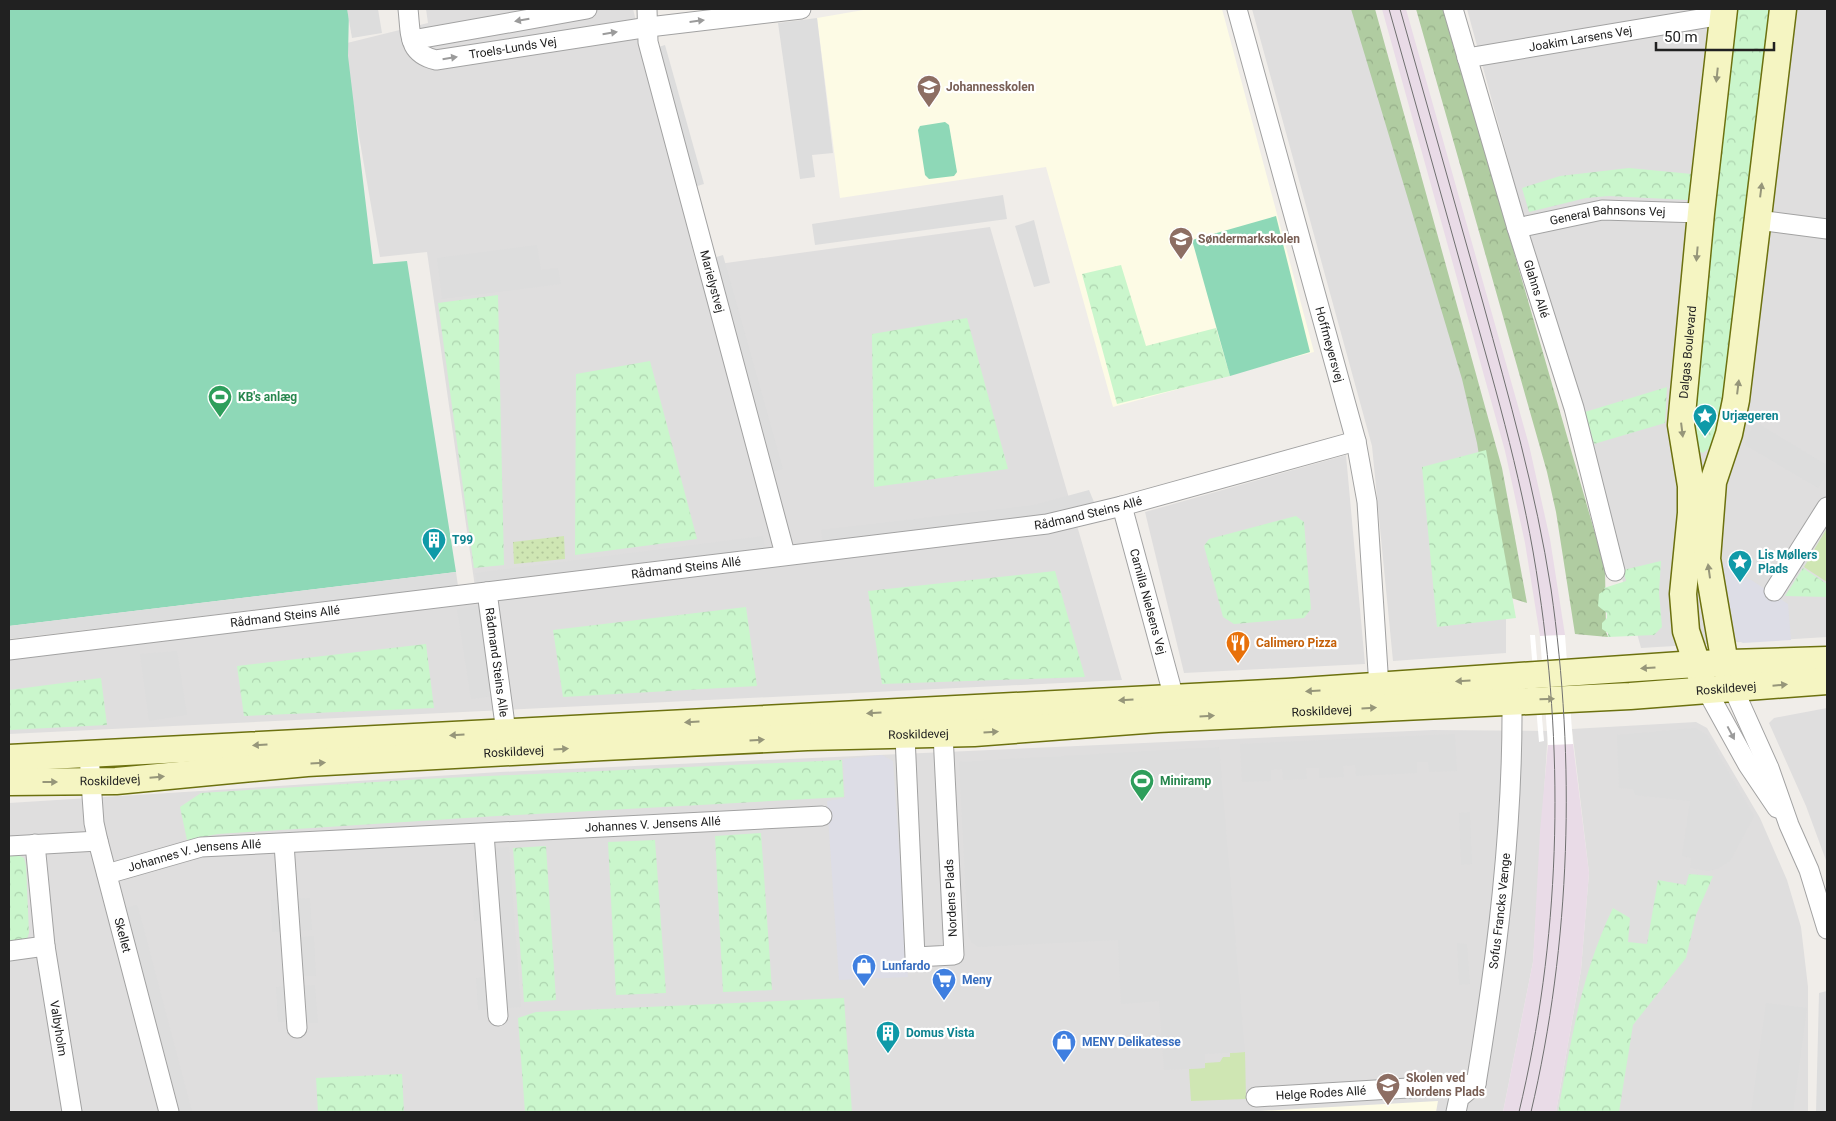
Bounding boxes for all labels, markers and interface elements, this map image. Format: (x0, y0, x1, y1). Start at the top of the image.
one-way arrow (514, 17, 530, 25)
one-way arrow (690, 17, 706, 25)
scale bar (1656, 20, 1774, 52)
street label: Joakim Larsens Vej (1528, 23, 1633, 55)
text: 50 m (1664, 28, 1698, 46)
one-way arrow (603, 29, 619, 37)
street label: Troels-Lunds Vej (468, 34, 558, 62)
one-way arrow (442, 54, 458, 62)
one-way arrow (1712, 67, 1720, 83)
school or university icon: Johannesskolen (916, 74, 942, 108)
place label: Johannesskolen (946, 80, 1035, 94)
one-way arrow (1757, 182, 1765, 198)
street label: General Bahnsons Vej (1548, 203, 1666, 228)
school or university icon: Søndermarkskolen (1168, 226, 1194, 260)
place label: Søndermarkskolen (1198, 232, 1300, 246)
one-way arrow (1693, 246, 1701, 262)
street label: Marielystvej (697, 249, 727, 314)
street label: Glahns Allé (1521, 258, 1552, 320)
street label: Hoffmeyersvej (1312, 305, 1347, 384)
street label: Dalgas Boulevard (1677, 305, 1699, 399)
one-way arrow (1734, 378, 1742, 394)
sports icon: KB's anlæg (207, 384, 233, 418)
place label: KB's anlæg (238, 390, 297, 404)
place icon: Urjægeren (1692, 403, 1718, 437)
place label: Urjægeren (1722, 409, 1779, 423)
one-way arrow (1678, 423, 1686, 439)
street label: Rådmand Steins Allé (1033, 494, 1144, 532)
building icon: T99 (421, 527, 447, 561)
place label: T99 (452, 533, 473, 547)
street label: Camilla Nielsens Vej (1127, 547, 1169, 656)
place label: Lis Møllers Plads (1758, 548, 1817, 576)
place icon: Lis Møllers Plads (1727, 549, 1753, 583)
street label: Rådmand Steins Allé (630, 554, 742, 581)
one-way arrow (1705, 562, 1713, 578)
street label: Rådmand Steins Allé (229, 603, 341, 630)
street label: Rådmand Steins Alle (482, 607, 511, 718)
restaurant icon: Calimero Pizza (1225, 630, 1251, 664)
place label: Calimero Pizza (1256, 636, 1338, 650)
one-way arrow (1639, 664, 1655, 672)
one-way arrow (1455, 677, 1471, 685)
street label: Roskildevej (1695, 679, 1757, 698)
one-way arrow (1772, 680, 1788, 688)
one-way arrow (1305, 687, 1321, 695)
one-way arrow (1539, 695, 1555, 703)
one-way arrow (1118, 696, 1134, 704)
street label: Roskildevej (1291, 703, 1352, 719)
one-way arrow (1361, 703, 1377, 711)
one-way arrow (866, 709, 882, 717)
one-way arrow (1199, 712, 1215, 720)
one-way arrow (683, 718, 699, 726)
street label: Roskildevej (888, 727, 949, 742)
one-way arrow (1726, 727, 1735, 740)
one-way arrow (984, 728, 1000, 736)
one-way arrow (449, 731, 465, 739)
one-way arrow (749, 736, 765, 744)
one-way arrow (252, 742, 268, 750)
street label: Roskildevej (483, 743, 545, 760)
one-way arrow (553, 745, 569, 753)
one-way arrow (311, 758, 327, 766)
sports icon: Miniramp (1129, 768, 1155, 802)
street label: Roskildevej (80, 772, 141, 788)
one-way arrow (149, 773, 165, 781)
place label: Miniramp (1160, 774, 1212, 788)
one-way arrow (42, 778, 58, 786)
street label: Johannes V. Jensens Allé (584, 814, 721, 835)
street label: Johannes V. Jensens Allé (126, 837, 261, 875)
street label: Sofus Francks Vænge (1486, 852, 1513, 970)
street label: Nordens Plads (942, 859, 960, 937)
street label: Skellet (111, 916, 134, 954)
shop icon: Lunfardo (851, 953, 877, 987)
place label: Lunfardo (882, 959, 931, 973)
supermarket icon: Meny (931, 967, 957, 1001)
place label: Meny (962, 973, 993, 987)
street label: Valbyholm (47, 1000, 70, 1057)
building icon: Domus Vista (875, 1020, 901, 1054)
place label: Domus Vista (906, 1026, 975, 1040)
shop icon: MENY Delikatesse (1051, 1029, 1077, 1063)
place label: MENY Delikatesse (1082, 1035, 1181, 1049)
place label: Skolen ved Nordens Plads (1406, 1071, 1485, 1099)
school or university icon: Skolen ved Nordens Plads (1375, 1072, 1401, 1106)
street label: Helge Rodes Allé (1275, 1084, 1367, 1103)

